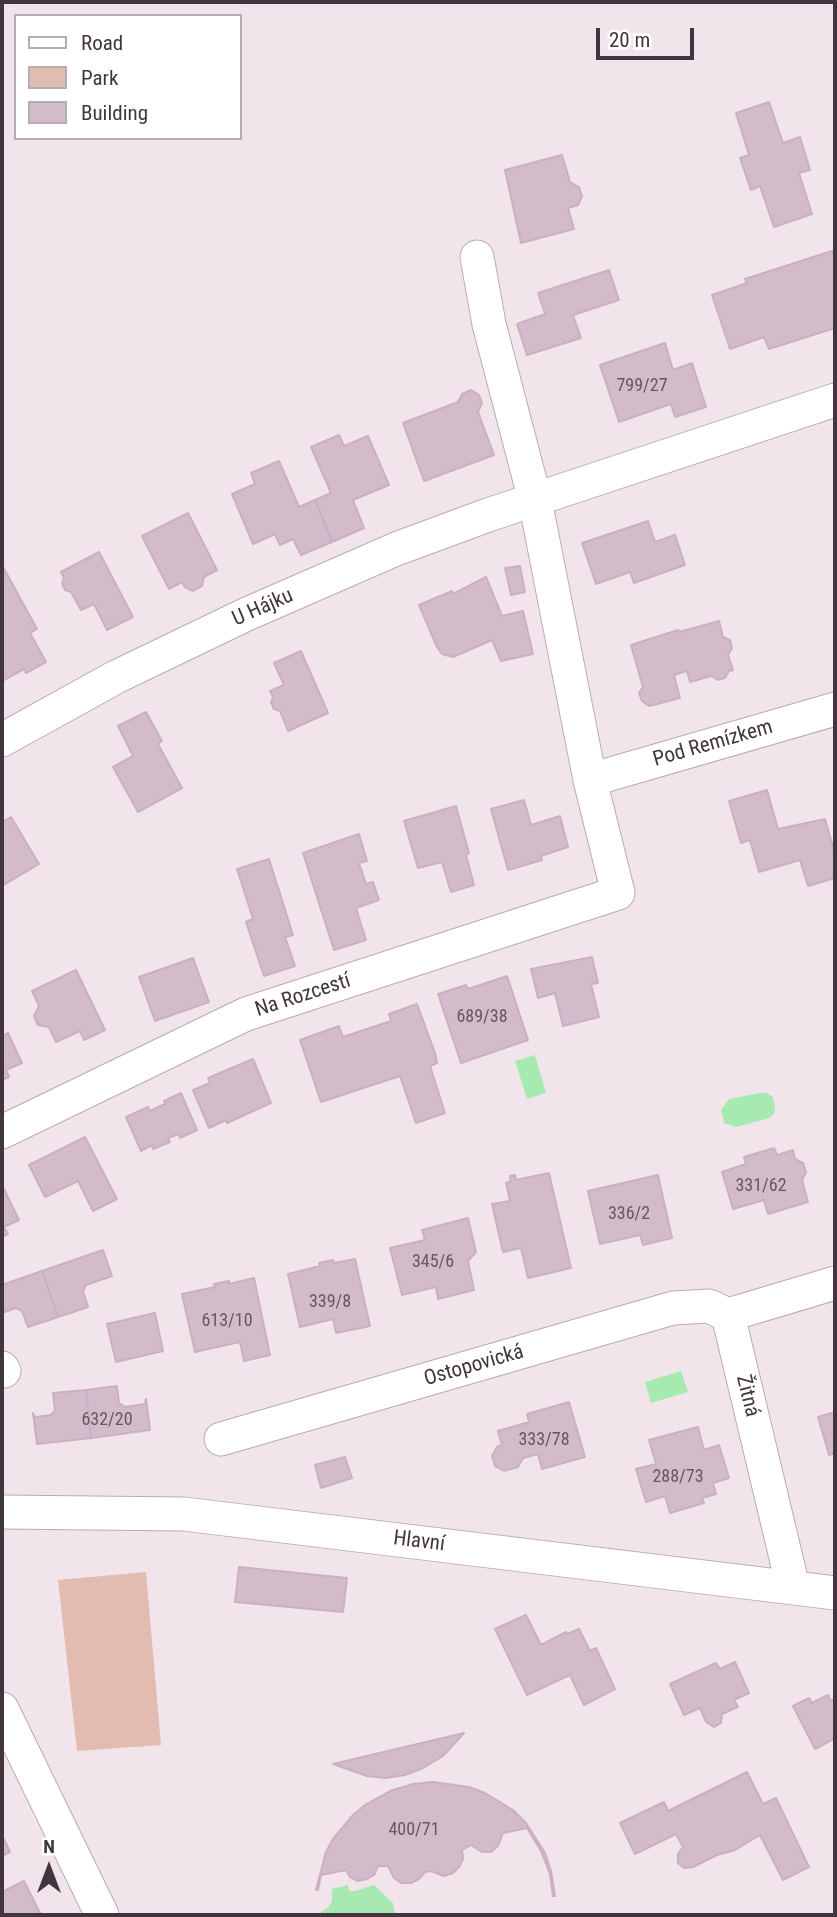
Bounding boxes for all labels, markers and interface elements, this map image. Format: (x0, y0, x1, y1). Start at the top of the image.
legend (14, 14, 242, 140)
scale bar (599, 14, 697, 58)
text: 20 m (609, 28, 650, 52)
text: Road (81, 31, 123, 55)
text: Park (81, 66, 118, 90)
text: Building (81, 101, 148, 125)
house number: 799/27 (616, 375, 668, 397)
street label: U Hájku (229, 583, 297, 633)
street label: Pod Remízkem (650, 715, 776, 773)
street label: Na Rozcestí (252, 969, 354, 1023)
house number: 689/38 (456, 1006, 508, 1028)
house number: 331/62 (735, 1175, 787, 1197)
house number: 336/2 (608, 1203, 650, 1225)
house number: 345/6 (412, 1251, 454, 1273)
house number: 339/8 (309, 1291, 351, 1313)
house number: 613/10 (201, 1310, 253, 1332)
street label: Ostopovická (421, 1340, 527, 1392)
street label: Žitná (730, 1372, 764, 1420)
house number: 632/20 (81, 1409, 133, 1431)
house number: 333/78 (518, 1429, 570, 1451)
house number: 288/73 (652, 1466, 704, 1488)
street label: Hlavní (392, 1526, 446, 1558)
house number: 400/71 (388, 1819, 440, 1841)
north arrow (14, 1833, 84, 1903)
text: N (43, 1835, 55, 1858)

